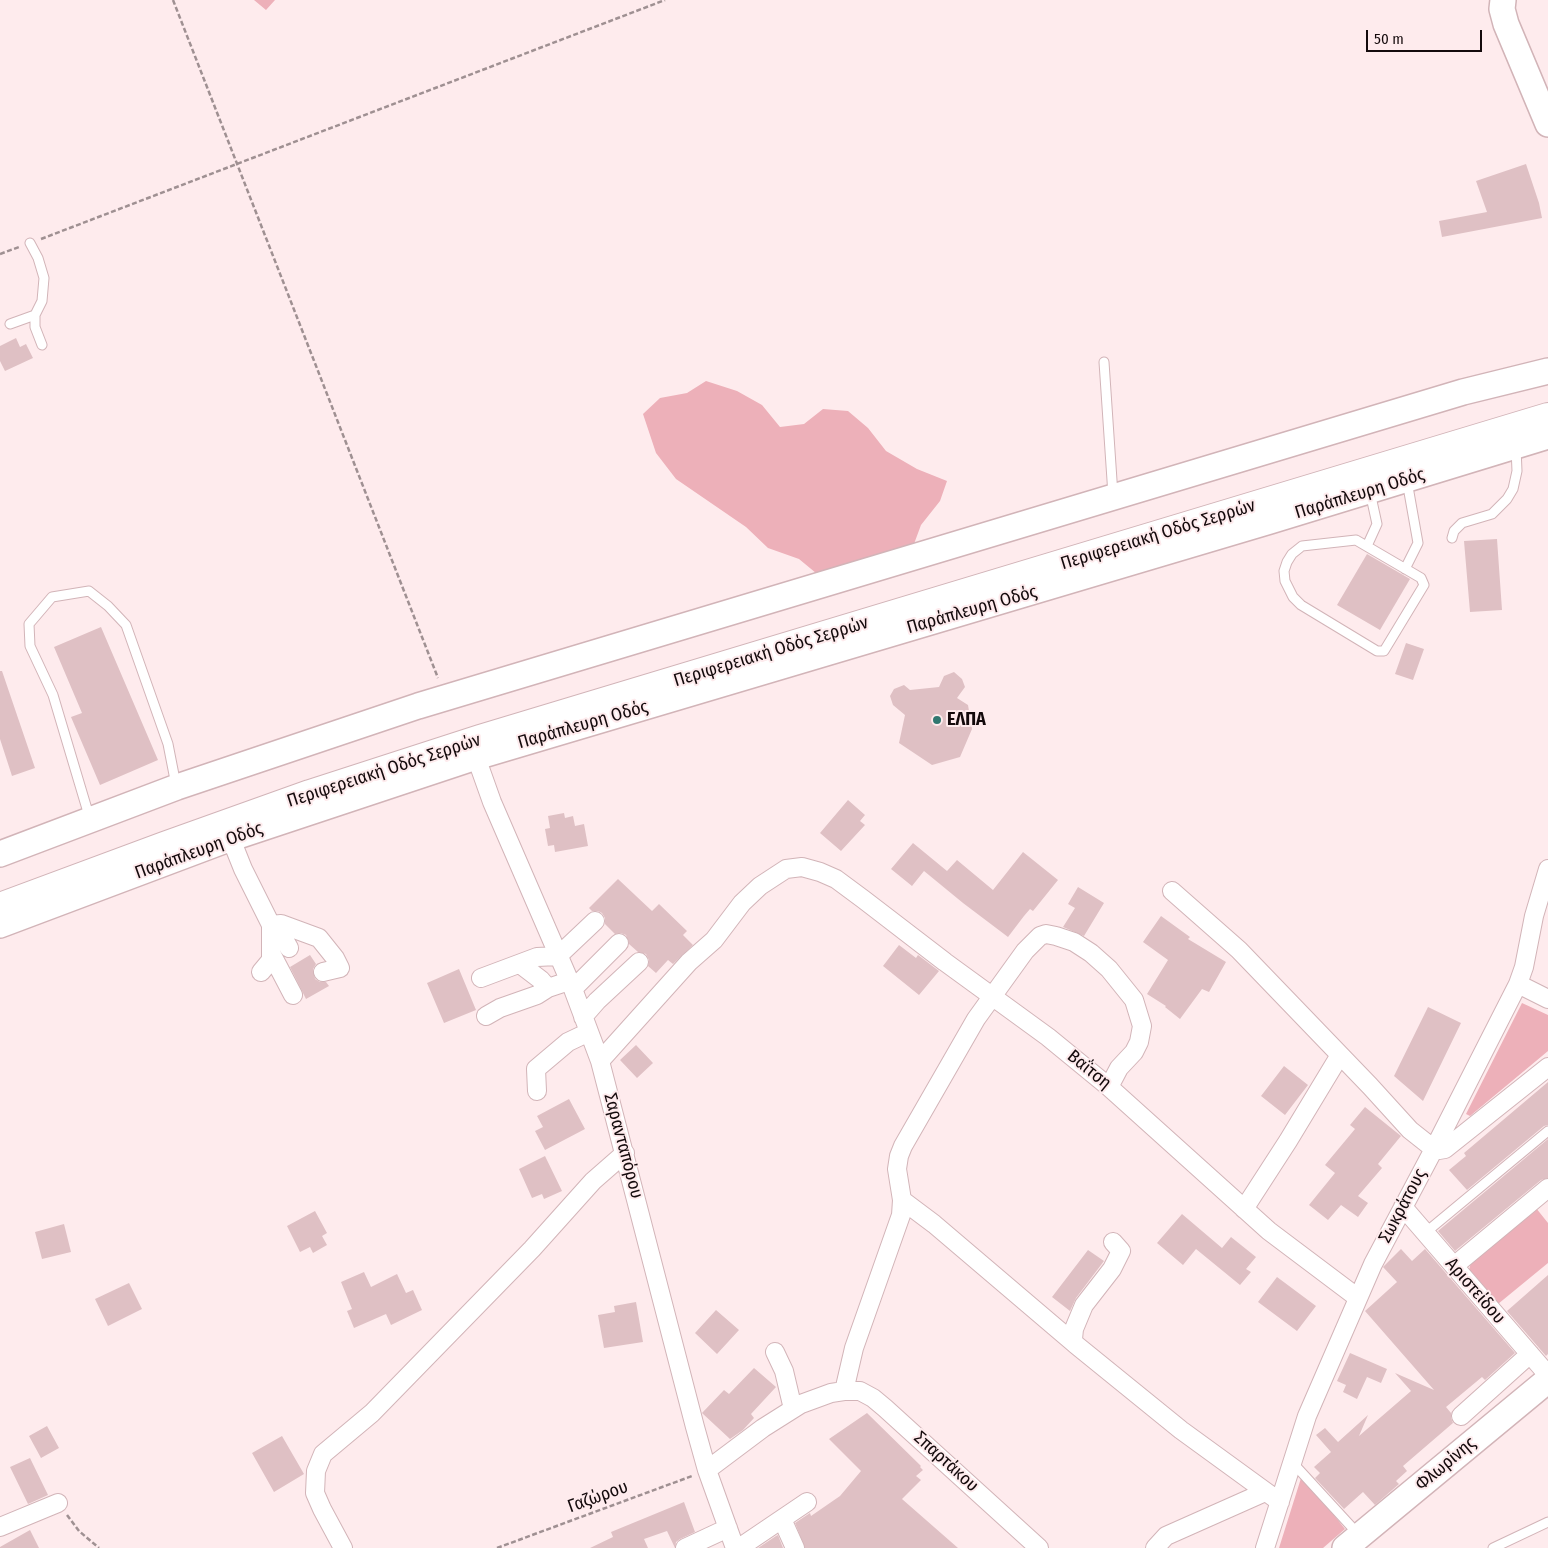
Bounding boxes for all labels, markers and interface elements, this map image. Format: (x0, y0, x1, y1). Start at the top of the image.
scale bar (1368, 20, 1484, 52)
text: 50 m (1374, 30, 1404, 48)
street label: Παράπλευρη Οδός (1292, 464, 1428, 524)
street label: Περιφερειακή Οδός Σερρών (1058, 495, 1258, 575)
street label: Παράπλευρη Οδός (904, 581, 1040, 639)
street label: Περιφερειακή Οδός Σερρών (671, 612, 871, 692)
street label: Παράπλευρη Οδός (515, 696, 651, 754)
place label: ΕΛΠΑ (947, 709, 986, 731)
marker: ΕΛΠΑ (931, 714, 943, 726)
street label: Περιφερειακή Οδός Σερρών (284, 729, 484, 813)
street label: Παράπλευρη Οδός (132, 818, 266, 884)
street label: Βαΐτση (1063, 1046, 1115, 1094)
street label: Σαρανταπόρου (599, 1091, 647, 1201)
street label: Σωκράτους (1374, 1165, 1432, 1247)
street label: Αριστείδου (1441, 1254, 1509, 1328)
street label: Σπαρτάκου (909, 1427, 983, 1497)
street label: Φλωρίνης (1411, 1432, 1481, 1496)
street label: Γαζώρου (565, 1476, 631, 1518)

